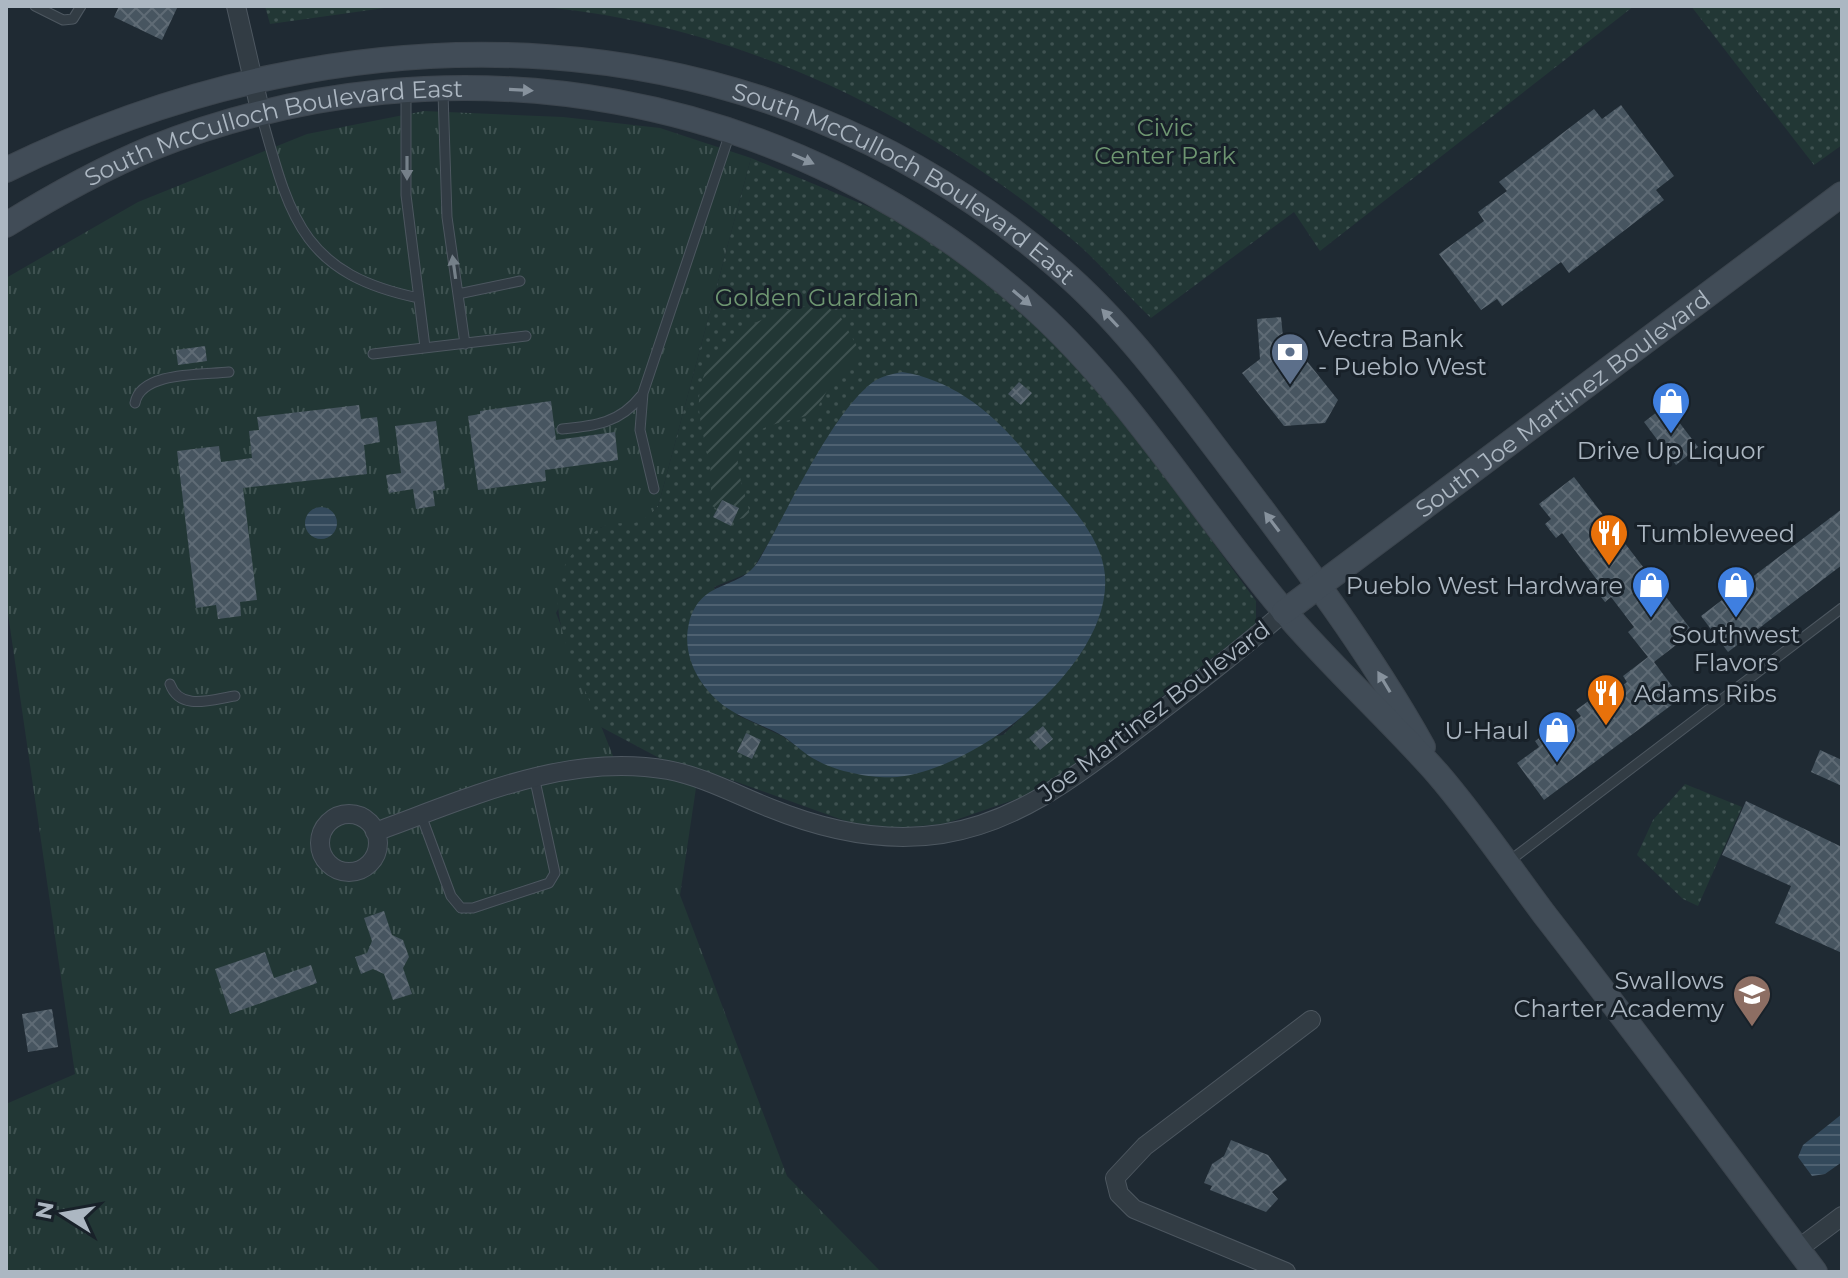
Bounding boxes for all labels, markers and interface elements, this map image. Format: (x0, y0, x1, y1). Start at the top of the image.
street label: South McCulloch Boulevard East (79, 73, 463, 192)
street label: South McCulloch Boulevard East (729, 76, 1082, 290)
one-way arrow (509, 83, 534, 96)
park label: Civic Center Park (1094, 113, 1237, 170)
one-way arrow (791, 153, 815, 166)
one-way arrow (400, 156, 413, 181)
one-way arrow (447, 254, 460, 279)
park label: Golden Guardian (715, 283, 919, 312)
street label: South Joe Martinez Boulevard (1409, 284, 1716, 523)
one-way arrow (1012, 289, 1032, 306)
one-way arrow (1102, 309, 1120, 328)
place label: Vectra Bank - Pueblo West (1318, 324, 1487, 381)
bank icon: Vectra Bank - Pueblo West (1269, 331, 1311, 386)
shop icon: Drive Up Liquor (1650, 380, 1692, 435)
place label: Drive Up Liquor (1577, 436, 1765, 465)
one-way arrow (1264, 512, 1280, 532)
restaurant icon: Tumbleweed (1588, 512, 1630, 567)
place label: Tumbleweed (1637, 519, 1795, 548)
shop icon: Pueblo West Hardware (1630, 564, 1672, 619)
shop icon: Southwest Flavors (1715, 564, 1757, 619)
place label: Pueblo West Hardware (1346, 571, 1623, 600)
street label: Joe Martinez Boulevard (1032, 614, 1276, 808)
place label: Southwest Flavors (1672, 620, 1800, 677)
one-way arrow (1378, 671, 1392, 693)
restaurant icon: Adams Ribs (1585, 672, 1627, 727)
place label: Adams Ribs (1634, 679, 1777, 708)
shop icon: U-Haul (1536, 709, 1578, 764)
place label: U-Haul (1445, 716, 1529, 745)
place label: Swallows Charter Academy (1513, 966, 1724, 1023)
school or university icon: Swallows Charter Academy (1731, 973, 1773, 1028)
north arrow (24, 1174, 104, 1254)
text: N (30, 1199, 60, 1222)

